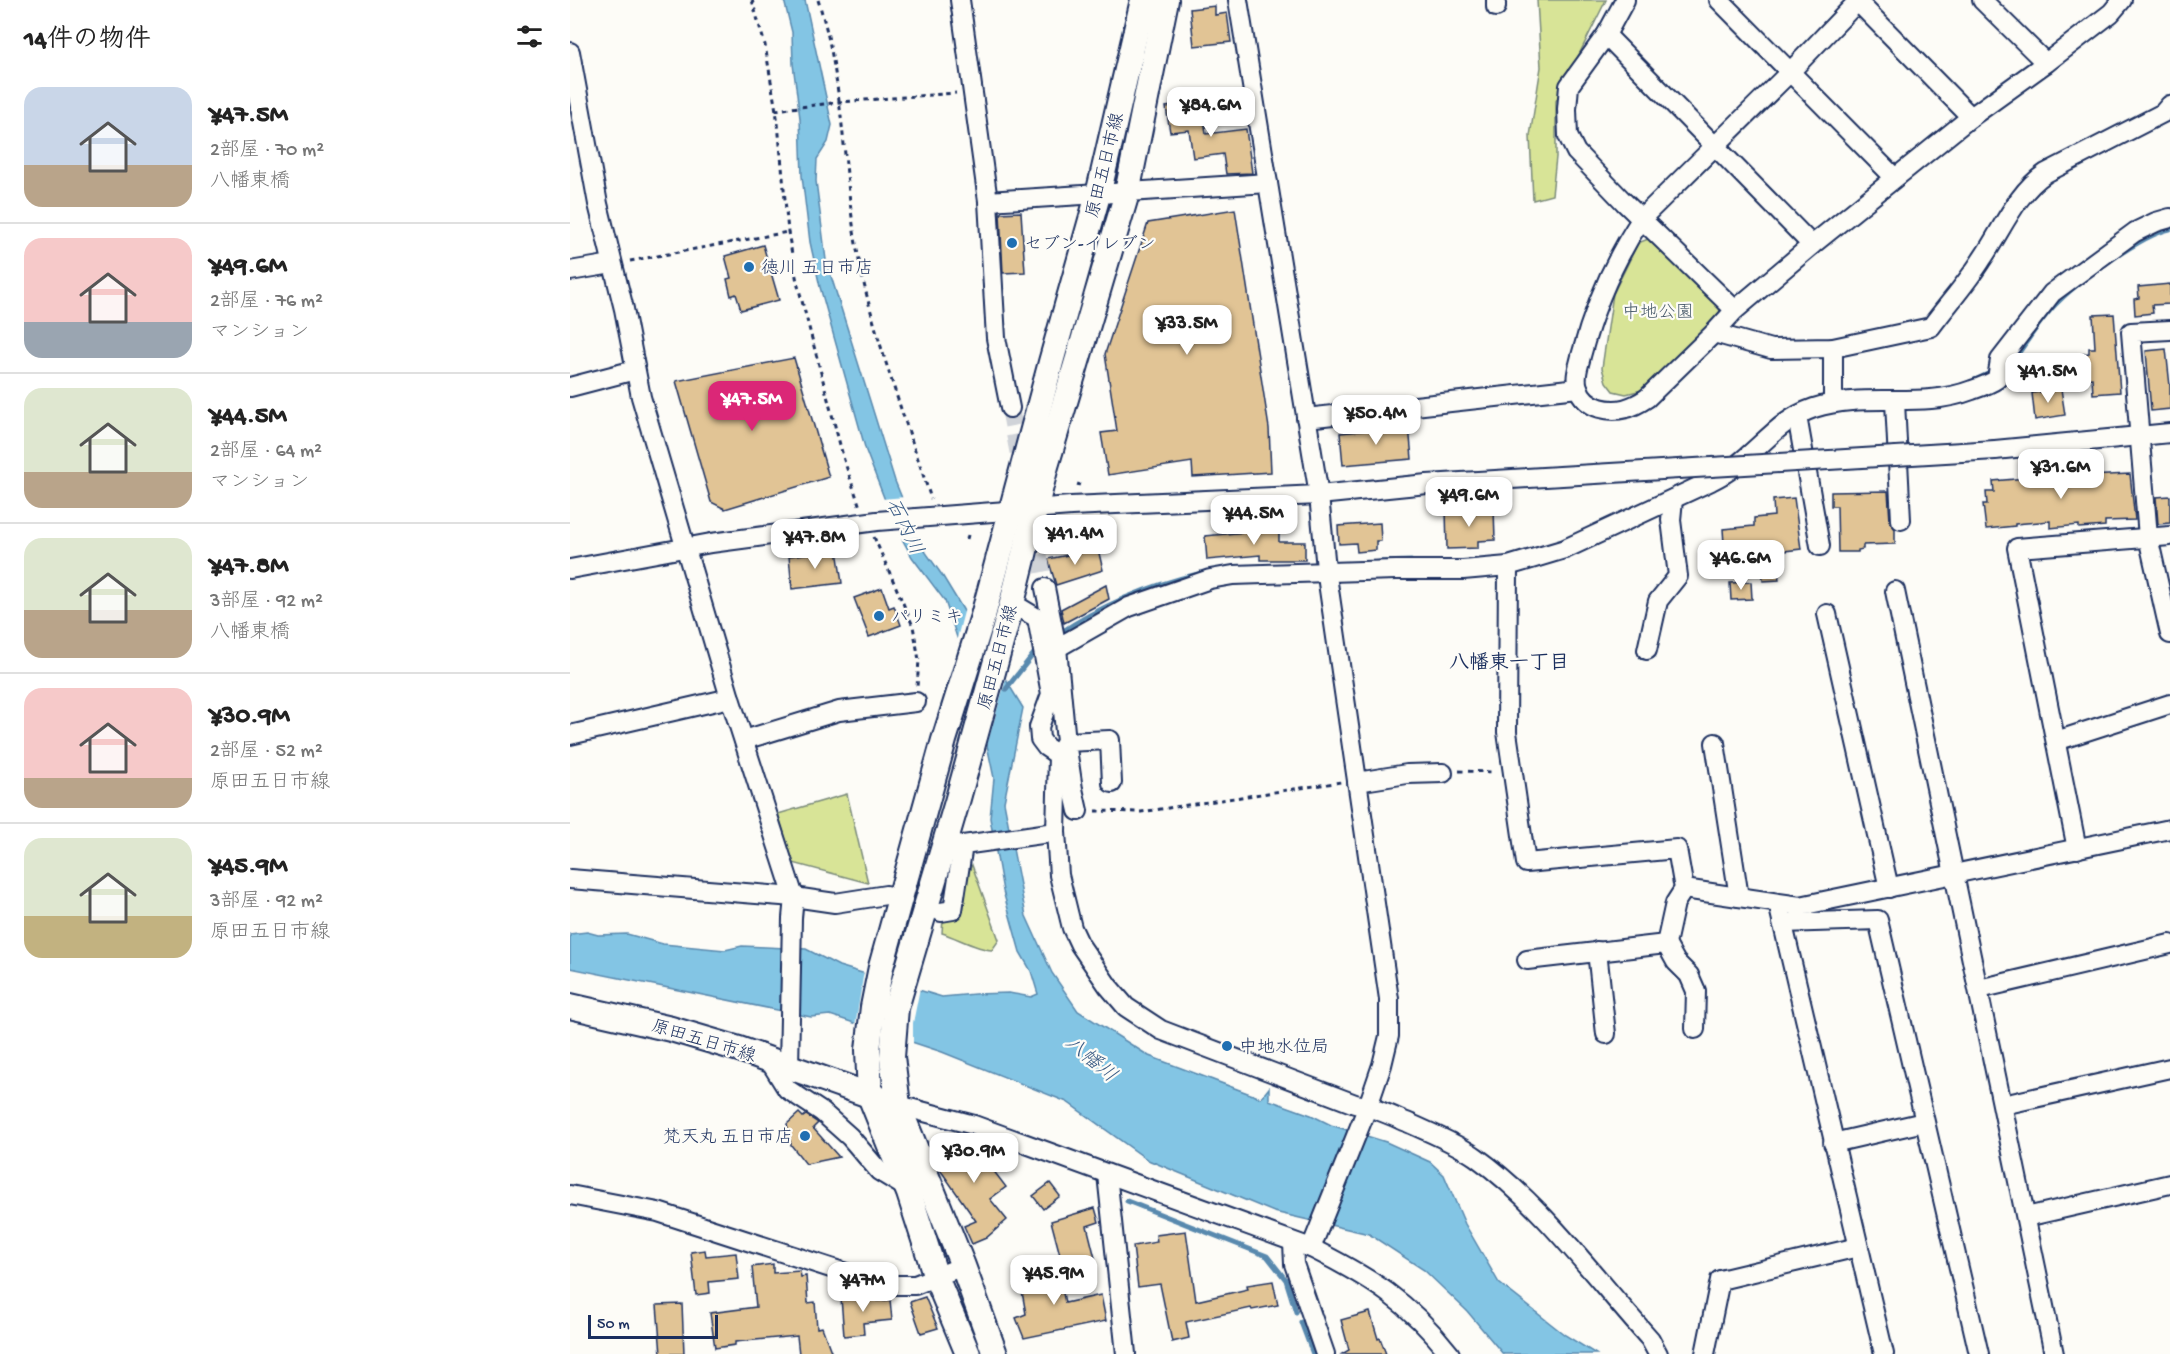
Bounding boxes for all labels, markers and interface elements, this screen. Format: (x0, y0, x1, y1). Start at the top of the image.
icon: filters (513, 20, 546, 53)
text: 14件の物件 (24, 26, 151, 57)
pin: ¥84.6M (1162, 87, 1260, 138)
text: ¥84.6M (1181, 95, 1241, 118)
text: ¥47.5M (210, 101, 288, 132)
street label: 原田五日市線 (1082, 110, 1130, 221)
icon: home (72, 111, 144, 183)
text: 2部屋 · 70 m² (210, 140, 324, 163)
text: 八幡東橋 (210, 171, 290, 194)
place label: セブン-イレブン (1024, 234, 1156, 256)
marker: セブン-イレブン (1005, 236, 1019, 250)
text: ¥49.6M (210, 252, 287, 283)
place label: 徳川 五日市店 (761, 258, 873, 280)
marker: 徳川 五日市店 (742, 260, 756, 274)
icon: home (72, 262, 144, 334)
text: 2部屋 · 76 m² (210, 291, 323, 314)
park label: 中地公園 (1622, 302, 1694, 324)
pin: ¥33.5M (1138, 305, 1236, 356)
text: ¥33.5M (1157, 313, 1217, 336)
text: マンション (210, 322, 309, 345)
pin: ¥41.5M (1999, 353, 2097, 404)
text: ¥41.5M (2019, 361, 2077, 384)
pin: ¥47.5M (703, 381, 801, 432)
text: ¥47.5M (722, 389, 782, 412)
pin: ¥50.4M (1327, 395, 1425, 446)
text: ¥44.5M (210, 402, 287, 433)
text: ¥50.4M (1346, 403, 1406, 426)
icon: home (72, 412, 144, 484)
text: 2部屋 · 64 m² (210, 441, 322, 464)
pin: ¥31.6M (2012, 449, 2110, 500)
text: ¥31.6M (2032, 457, 2090, 480)
text: マンション (210, 472, 309, 495)
pin: ¥49.6M (1420, 477, 1518, 528)
text: ¥49.6M (1439, 485, 1499, 508)
water label: 石内川 (879, 495, 927, 560)
pin: ¥44.5M (1205, 495, 1303, 546)
text: ¥44.5M (1225, 503, 1283, 526)
pin: ¥41.4M (1026, 515, 1124, 566)
pin: ¥47.8M (766, 519, 864, 570)
text: ¥41.4M (1047, 523, 1103, 546)
text: ¥47.8M (785, 527, 845, 550)
pin: ¥46.6M (1692, 540, 1790, 591)
text: ¥46.6M (1711, 548, 1771, 571)
text: ¥47.8M (210, 552, 288, 583)
icon: home (72, 562, 144, 634)
text: 3部屋 · 92 m² (210, 591, 323, 614)
street label: 原田五日市線 (974, 603, 1024, 713)
place label: パリミキ (891, 608, 963, 629)
marker: パリミキ (872, 609, 886, 623)
text: 八幡東橋 (210, 622, 290, 645)
district label: 八幡東一丁目 (1449, 651, 1569, 676)
text: ¥30.9M (210, 702, 290, 733)
icon: home (72, 712, 144, 784)
text: 2部屋 · 52 m² (210, 741, 323, 764)
text: 原田五日市線 (210, 772, 330, 795)
text: ¥45.9M (210, 852, 287, 883)
icon: home (72, 862, 144, 934)
text: 3部屋 · 92 m² (210, 891, 323, 914)
text: 原田五日市線 (210, 922, 330, 945)
street label: 原田五日市線 (649, 1016, 758, 1068)
water label: 八幡川 (1059, 1032, 1121, 1089)
place label: 中地水位局 (1239, 1037, 1329, 1059)
marker: 中地水位局 (1220, 1039, 1234, 1053)
place label: 梵天丸 五日市店 (663, 1127, 793, 1149)
marker: 梵天丸 五日市店 (798, 1129, 812, 1143)
pin: ¥30.9M (925, 1133, 1023, 1184)
text: ¥30.9M (943, 1141, 1005, 1164)
pin: ¥45.9M (1005, 1255, 1103, 1306)
pin: ¥47M (827, 1262, 899, 1313)
text: ¥45.9M (1024, 1263, 1084, 1286)
text: ¥47M (841, 1270, 885, 1293)
scale bar (588, 1312, 718, 1340)
text: 50 m (597, 1316, 630, 1335)

